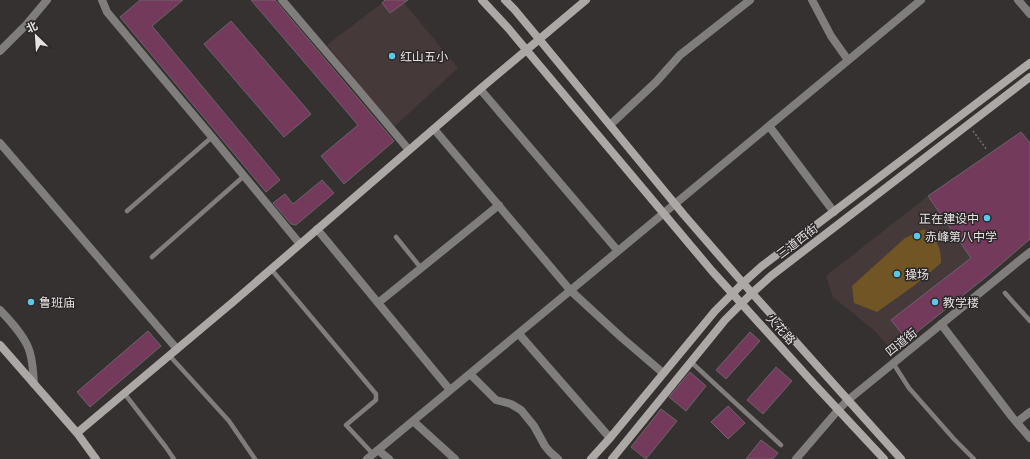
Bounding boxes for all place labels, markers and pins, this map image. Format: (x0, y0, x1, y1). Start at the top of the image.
place label: 红山五小 (400, 49, 448, 64)
marker: 红山五小 (387, 51, 397, 61)
place label: 正在建设中 (919, 211, 979, 226)
marker: 正在建设中 (982, 213, 992, 223)
place label: 赤峰第八中学 (925, 229, 997, 244)
marker: 赤峰第八中学 (912, 231, 922, 241)
place label: 操场 (905, 267, 929, 282)
marker: 操场 (892, 269, 902, 279)
place label: 鲁班庙 (39, 295, 75, 310)
place label: 教学楼 (943, 295, 979, 310)
marker: 鲁班庙 (26, 297, 36, 307)
marker: 教学楼 (930, 297, 940, 307)

